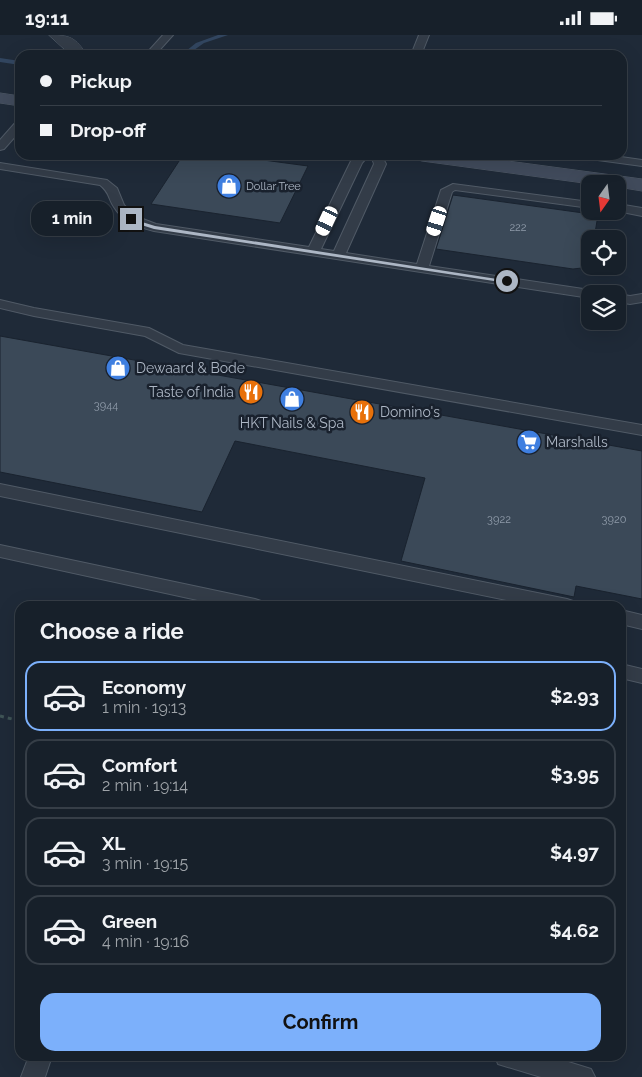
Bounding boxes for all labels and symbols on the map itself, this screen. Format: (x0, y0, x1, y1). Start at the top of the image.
shop icon: Dollar Tree (216, 173, 242, 199)
north arrow (581, 175, 626, 220)
place label: Dollar Tree (246, 180, 301, 193)
callout: 1 min (31, 201, 114, 237)
car (313, 204, 340, 238)
car (425, 204, 448, 238)
route end (120, 208, 142, 230)
house number: 222 (509, 221, 527, 234)
route start (496, 270, 518, 292)
shop icon: Dewaard & Bode (105, 355, 131, 381)
place label: Dewaard & Bode (136, 360, 245, 376)
restaurant icon: Taste of India (238, 379, 264, 405)
place label: Taste of India (149, 384, 234, 400)
shop icon: HKT Nails & Spa (279, 386, 305, 412)
house number: 3944 (94, 399, 118, 412)
restaurant icon: Domino's (349, 399, 375, 425)
place label: Domino's (380, 404, 440, 420)
place label: HKT Nails & Spa (240, 415, 344, 431)
supermarket icon: Marshalls (516, 429, 542, 455)
place label: Marshalls (546, 434, 608, 450)
house number: 3922 (487, 513, 511, 526)
house number: 3920 (602, 513, 627, 526)

